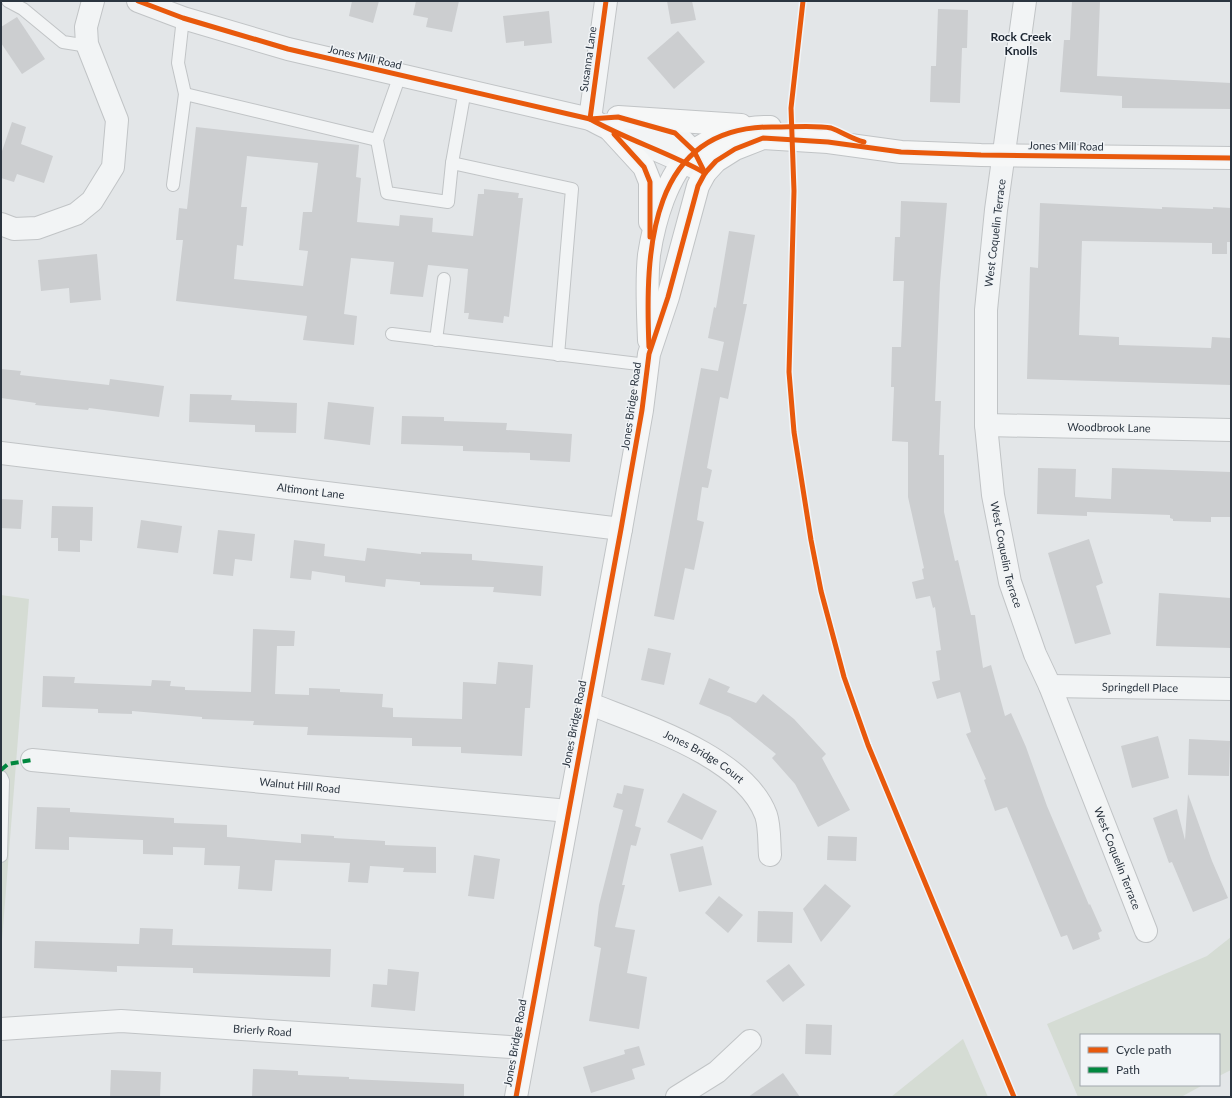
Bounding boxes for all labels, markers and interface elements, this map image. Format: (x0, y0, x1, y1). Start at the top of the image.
street label: Susanna Lane (576, 25, 599, 92)
district label: Rock Creek Knolls (991, 29, 1052, 58)
street label: Jones Mill Road (327, 42, 403, 71)
street label: Jones Mill Road (1028, 138, 1104, 153)
street label: West Coquelin Terrace (981, 178, 1008, 288)
street label: Jones Bridge Road (618, 361, 643, 451)
street label: Woodbrook Lane (1067, 420, 1151, 434)
street label: Altimont Lane (276, 480, 345, 501)
street label: West Coquelin Terrace (988, 500, 1026, 610)
street label: Jones Bridge Road (559, 679, 588, 769)
street label: Springdell Place (1102, 680, 1178, 694)
street label: Jones Bridge Court (662, 727, 747, 785)
street label: Walnut Hill Road (259, 775, 341, 795)
street label: West Coquelin Terrace (1092, 805, 1144, 911)
street label: Jones Bridge Road (500, 998, 529, 1088)
street label: Brierly Road (233, 1022, 292, 1038)
legend (1080, 1034, 1220, 1086)
text: Cycle path (1116, 1042, 1171, 1057)
text: Path (1116, 1062, 1140, 1077)

